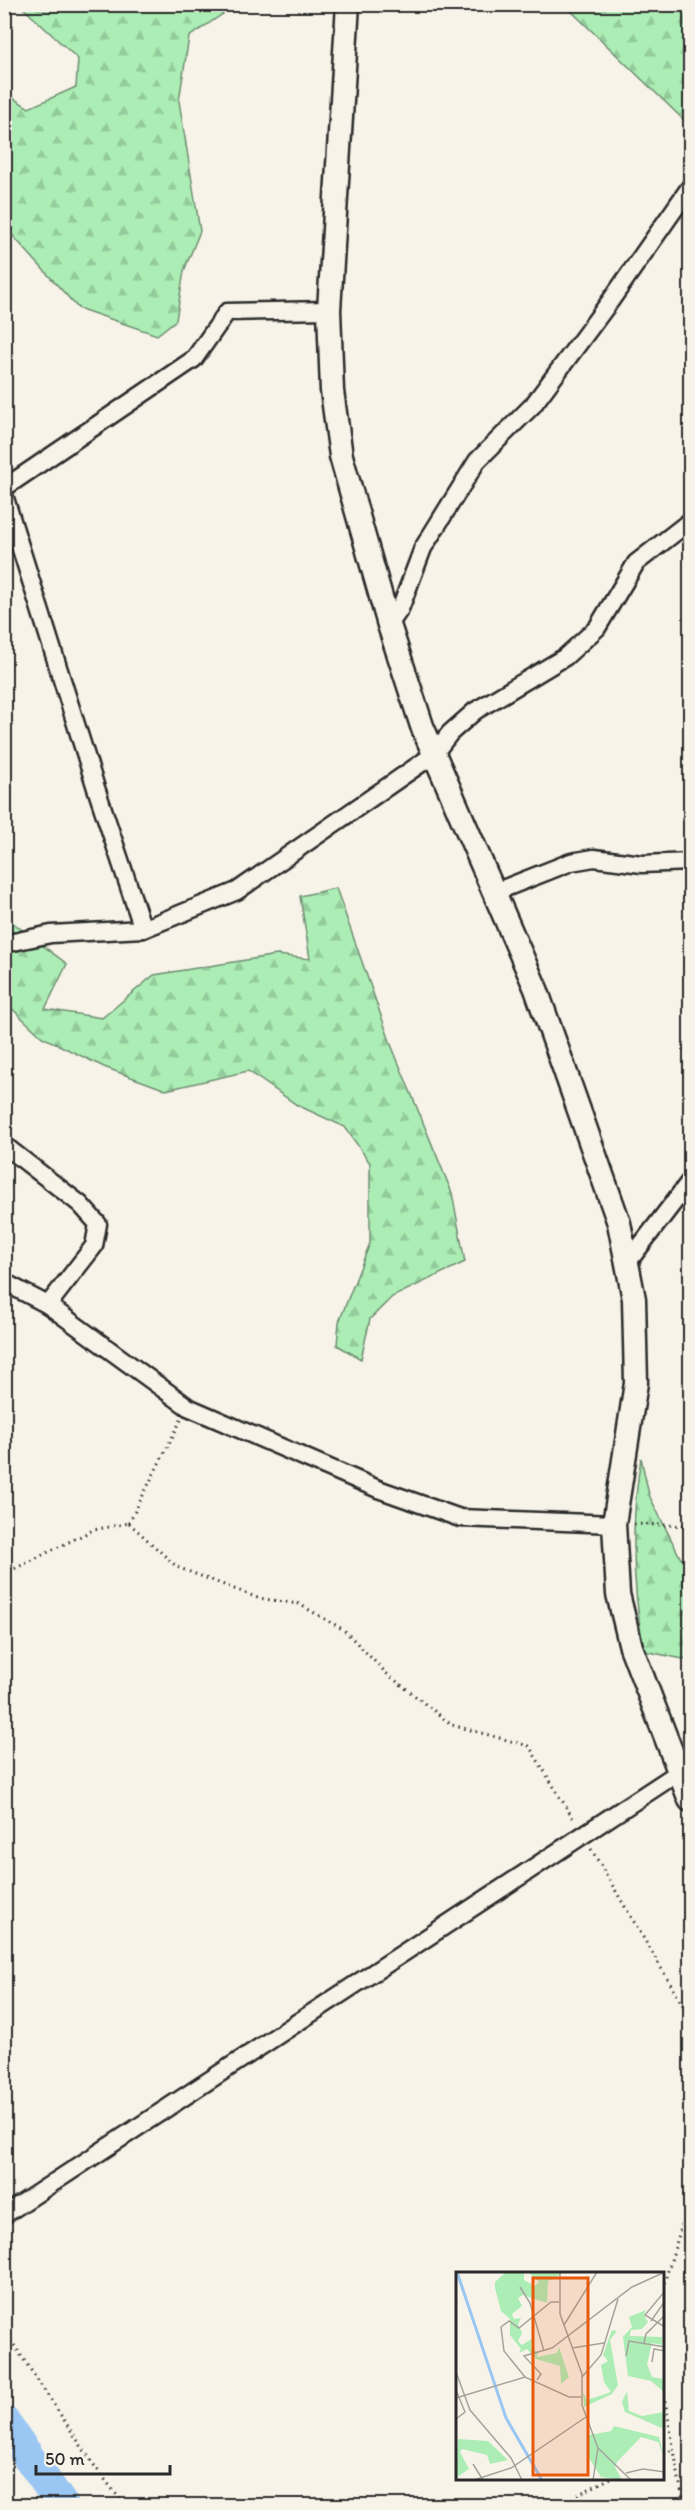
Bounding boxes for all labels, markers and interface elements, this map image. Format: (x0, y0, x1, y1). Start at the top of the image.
inset map (456, 2272, 665, 2480)
scale bar (36, 2438, 170, 2476)
text: 50 m (45, 2448, 85, 2470)

